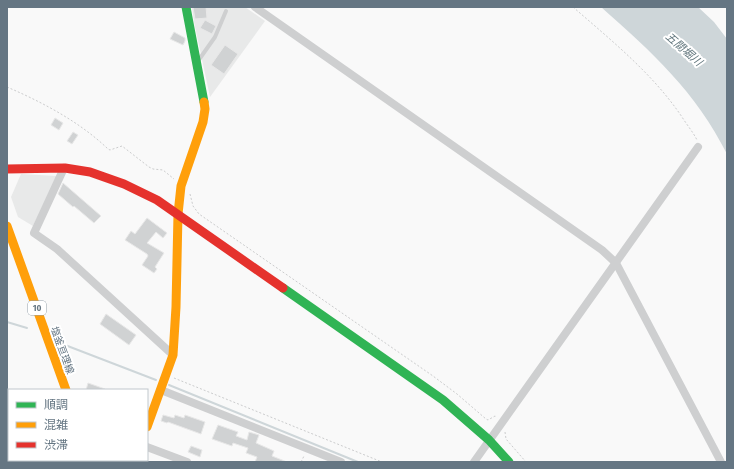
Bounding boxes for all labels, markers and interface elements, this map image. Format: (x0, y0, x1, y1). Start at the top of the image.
water label: 五間堀川 (663, 30, 705, 69)
road number: 10 (28, 301, 46, 315)
street label: 塩釜亘理線 (48, 325, 76, 376)
legend (8, 389, 148, 461)
text: 順調 (44, 398, 68, 412)
text: 混雑 (44, 418, 68, 432)
text: 渋滞 (44, 438, 68, 452)

